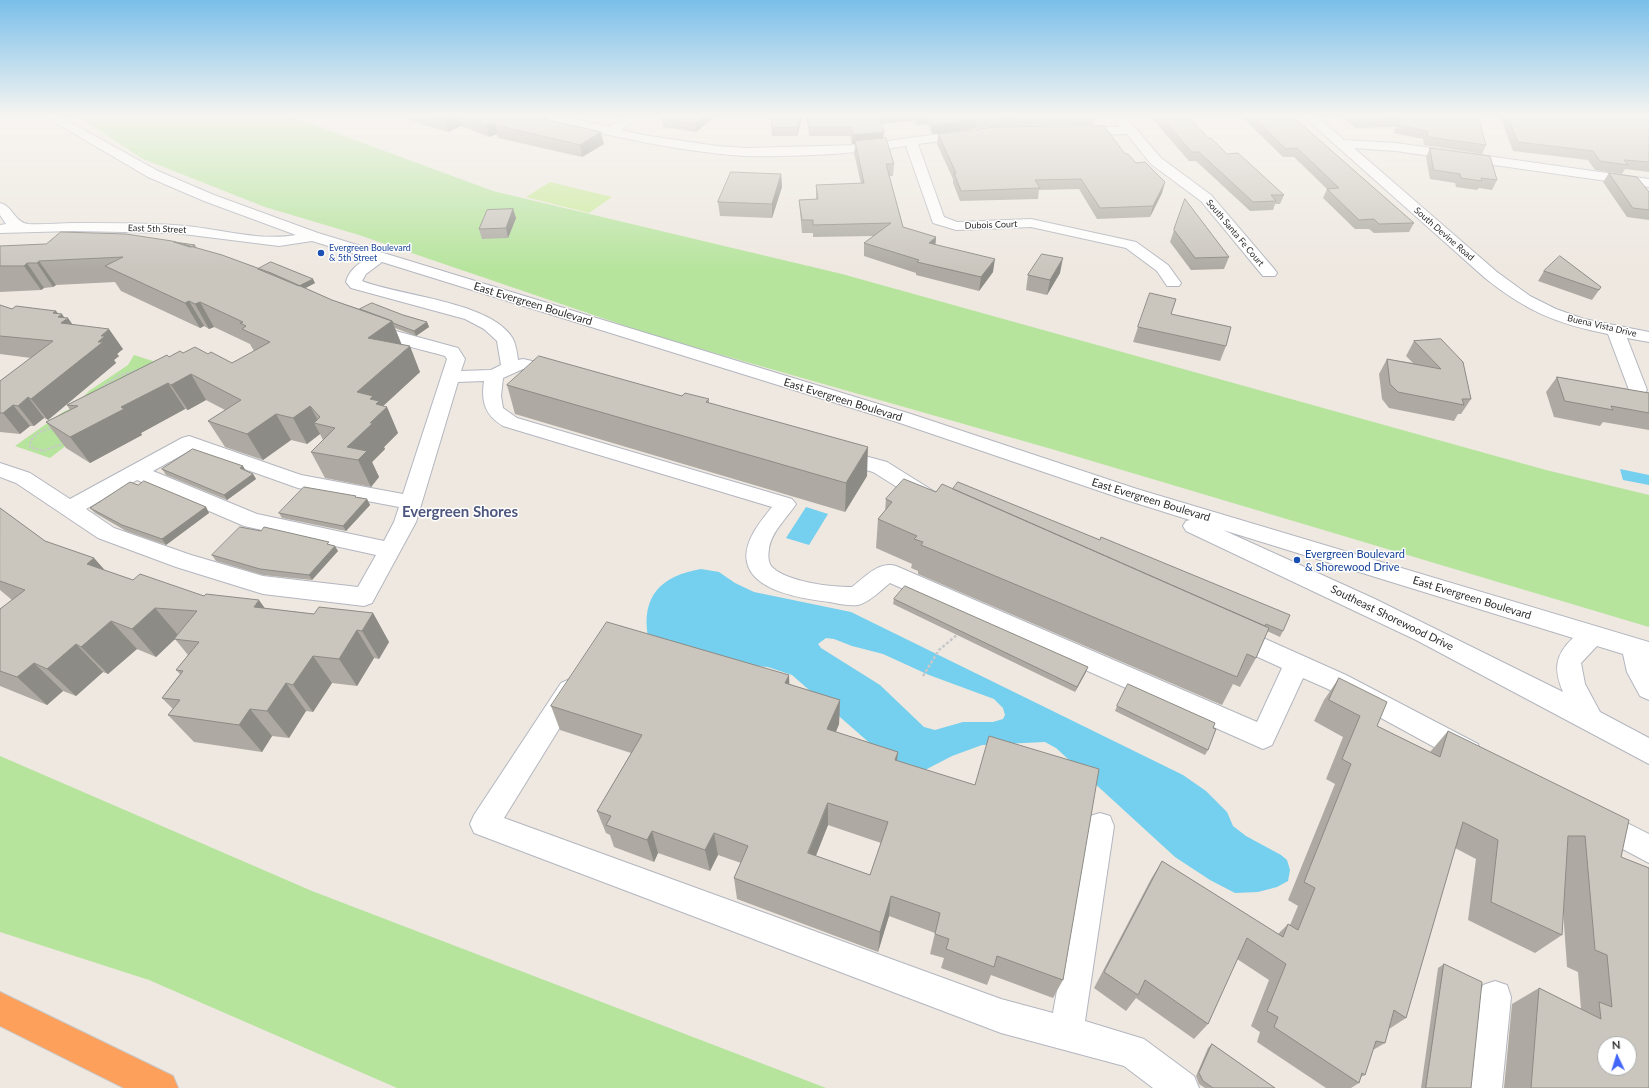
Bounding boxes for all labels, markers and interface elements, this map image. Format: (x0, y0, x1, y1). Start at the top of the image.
street label: South Santa Fe Court (1204, 197, 1266, 269)
street label: South Devine Road (1412, 205, 1476, 263)
street label: Dubois Court (964, 219, 1018, 231)
street label: East 5th Street (128, 223, 186, 235)
place label: Evergreen Boulevard & 5th Street (329, 243, 411, 264)
marker: Evergreen Boulevard & 5th Street (316, 248, 326, 258)
street label: East Evergreen Boulevard (472, 280, 594, 328)
street label: Buena Vista Drive (1566, 313, 1638, 339)
street label: East Evergreen Boulevard (782, 376, 904, 424)
street label: East Evergreen Boulevard (1090, 476, 1212, 524)
district label: Evergreen Shores (402, 503, 518, 521)
place label: Evergreen Boulevard & Shorewood Drive (1305, 547, 1405, 573)
marker: Evergreen Boulevard & Shorewood Drive (1292, 555, 1302, 565)
street label: East Evergreen Boulevard (1411, 574, 1533, 622)
street label: Southeast Shorewood Drive (1328, 582, 1456, 654)
north arrow (1597, 1036, 1637, 1076)
text: N (1612, 1038, 1621, 1051)

